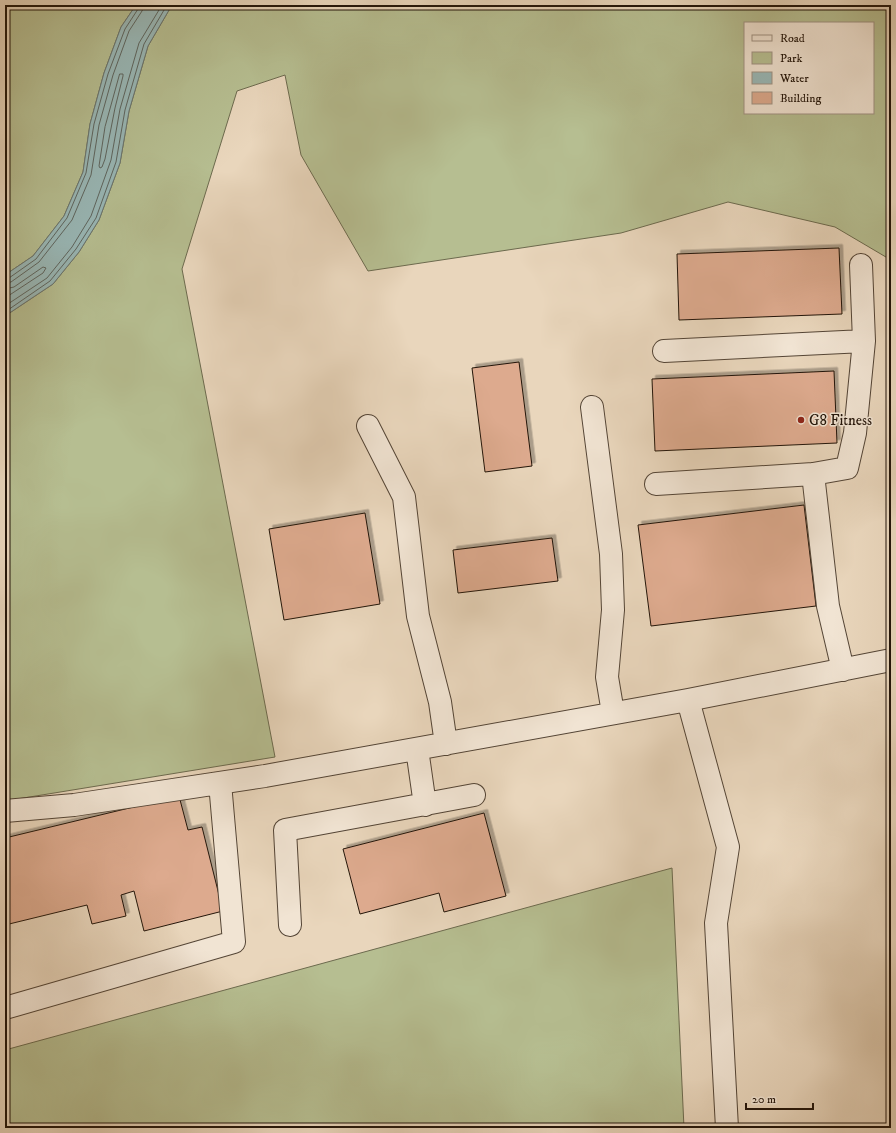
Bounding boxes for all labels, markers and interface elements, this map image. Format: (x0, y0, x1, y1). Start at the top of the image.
legend (744, 22, 874, 114)
text: Road (780, 31, 805, 46)
text: Park (780, 51, 802, 66)
text: Water (779, 71, 809, 86)
text: Building (780, 91, 821, 106)
place label: G8 Fitness (809, 411, 872, 430)
marker: G8 Fitness (796, 415, 806, 425)
scale bar (746, 1085, 813, 1111)
text: 20 m (752, 1092, 776, 1107)

